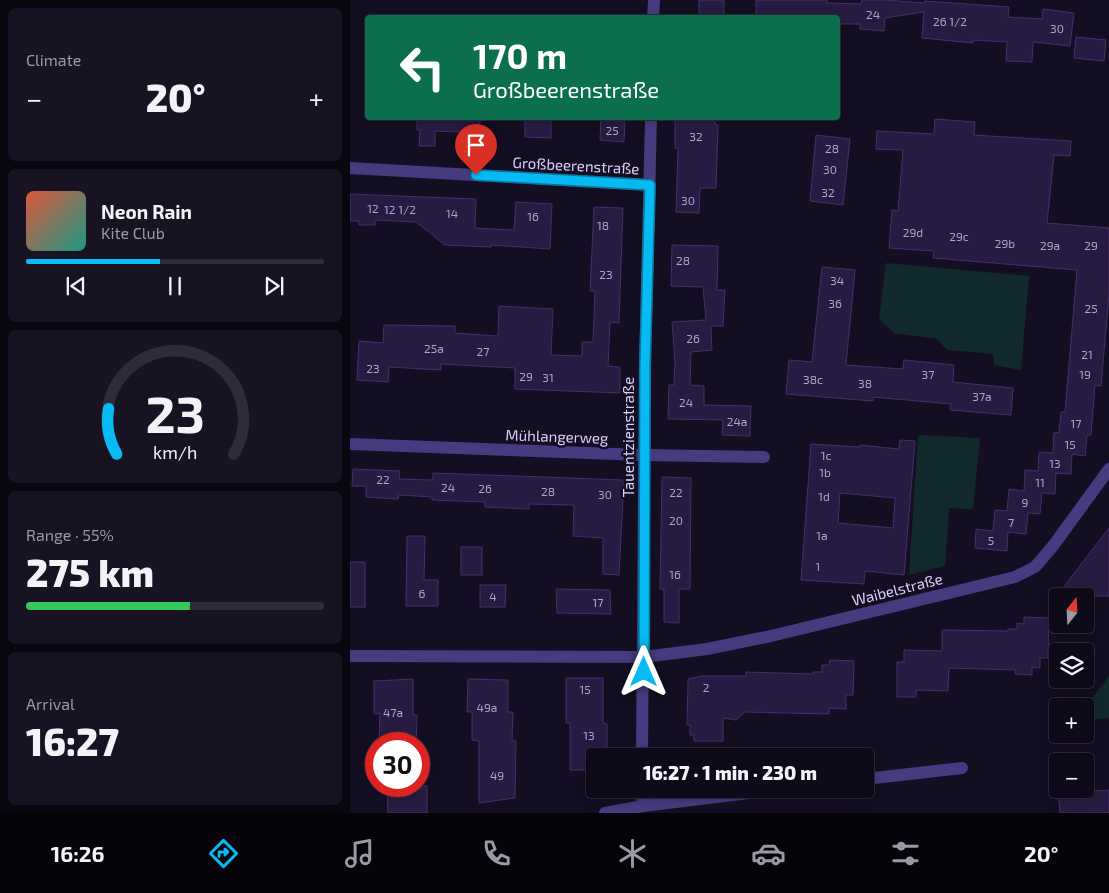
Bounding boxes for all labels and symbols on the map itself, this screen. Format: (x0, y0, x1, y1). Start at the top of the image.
house number: 24 (866, 7, 880, 21)
house number: 26 1/2 (933, 14, 967, 28)
house number: 30 (1050, 21, 1064, 35)
house number: 25 (605, 123, 619, 137)
pin (455, 124, 497, 175)
house number: 32 (689, 129, 703, 143)
house number: 28 (825, 141, 839, 155)
street label: Großbeerenstraße (512, 153, 640, 177)
house number: 30 (823, 162, 837, 176)
house number: 32 (821, 185, 835, 199)
house number: 30 (681, 193, 695, 207)
house number: 12 (367, 201, 379, 215)
house number: 12 1/2 (384, 202, 416, 216)
house number: 14 (446, 206, 458, 220)
house number: 16 (527, 209, 539, 223)
house number: 18 (597, 218, 609, 232)
house number: 29d (903, 225, 923, 239)
house number: 29c (949, 229, 969, 243)
house number: 29b (995, 236, 1015, 250)
house number: 29a (1040, 238, 1060, 252)
house number: 29 (1084, 238, 1098, 252)
house number: 28 (676, 253, 690, 267)
house number: 23 (599, 267, 613, 281)
house number: 34 (830, 273, 844, 287)
house number: 36 (828, 296, 842, 310)
house number: 25 (1084, 301, 1098, 315)
house number: 26 (686, 331, 700, 345)
house number: 25a (424, 341, 444, 355)
house number: 27 (477, 344, 489, 358)
house number: 21 (1081, 347, 1093, 361)
house number: 23 (366, 361, 380, 375)
house number: 37 (922, 367, 934, 381)
house number: 19 (1079, 367, 1091, 381)
house number: 29 (519, 369, 533, 383)
house number: 31 (542, 370, 554, 384)
house number: 38c (803, 372, 823, 386)
house number: 38 (858, 376, 872, 390)
street label: Tauentzienstraße (619, 377, 637, 497)
house number: 37a (972, 389, 992, 403)
house number: 24 (679, 395, 693, 409)
house number: 24a (727, 414, 747, 428)
house number: 17 (1071, 416, 1081, 430)
street label: Mühlangerweg (505, 425, 609, 447)
house number: 15 (1064, 437, 1076, 451)
house number: 1c (821, 448, 831, 462)
house number: 13 (1049, 456, 1061, 470)
house number: 1b (819, 465, 831, 479)
house number: 22 (376, 472, 390, 486)
house number: 11 (1035, 475, 1045, 489)
house number: 24 (441, 480, 455, 494)
house number: 26 (478, 481, 492, 495)
house number: 28 (541, 484, 555, 498)
house number: 22 (669, 485, 683, 499)
house number: 30 (598, 487, 612, 501)
house number: 1d (818, 489, 830, 503)
house number: 9 (1022, 495, 1029, 509)
house number: 20 (669, 513, 683, 527)
house number: 7 (1008, 515, 1014, 529)
house number: 1a (816, 528, 828, 542)
house number: 5 (988, 533, 994, 547)
house number: 1 (816, 559, 820, 573)
house number: 16 (669, 567, 681, 581)
street label: Waibelstraße (850, 569, 944, 609)
house number: 6 (419, 586, 426, 600)
north arrow (1049, 588, 1094, 632)
house number: 4 (489, 589, 497, 603)
house number: 17 (593, 595, 603, 609)
position arrow (617, 645, 669, 697)
house number: 2 (703, 680, 710, 694)
house number: 15 (579, 682, 591, 696)
house number: 49a (477, 700, 497, 714)
house number: 47a (383, 705, 403, 719)
house number: 13 (583, 728, 595, 742)
speed limit sign: 30 (365, 732, 430, 797)
house number: 49 (490, 768, 504, 782)

